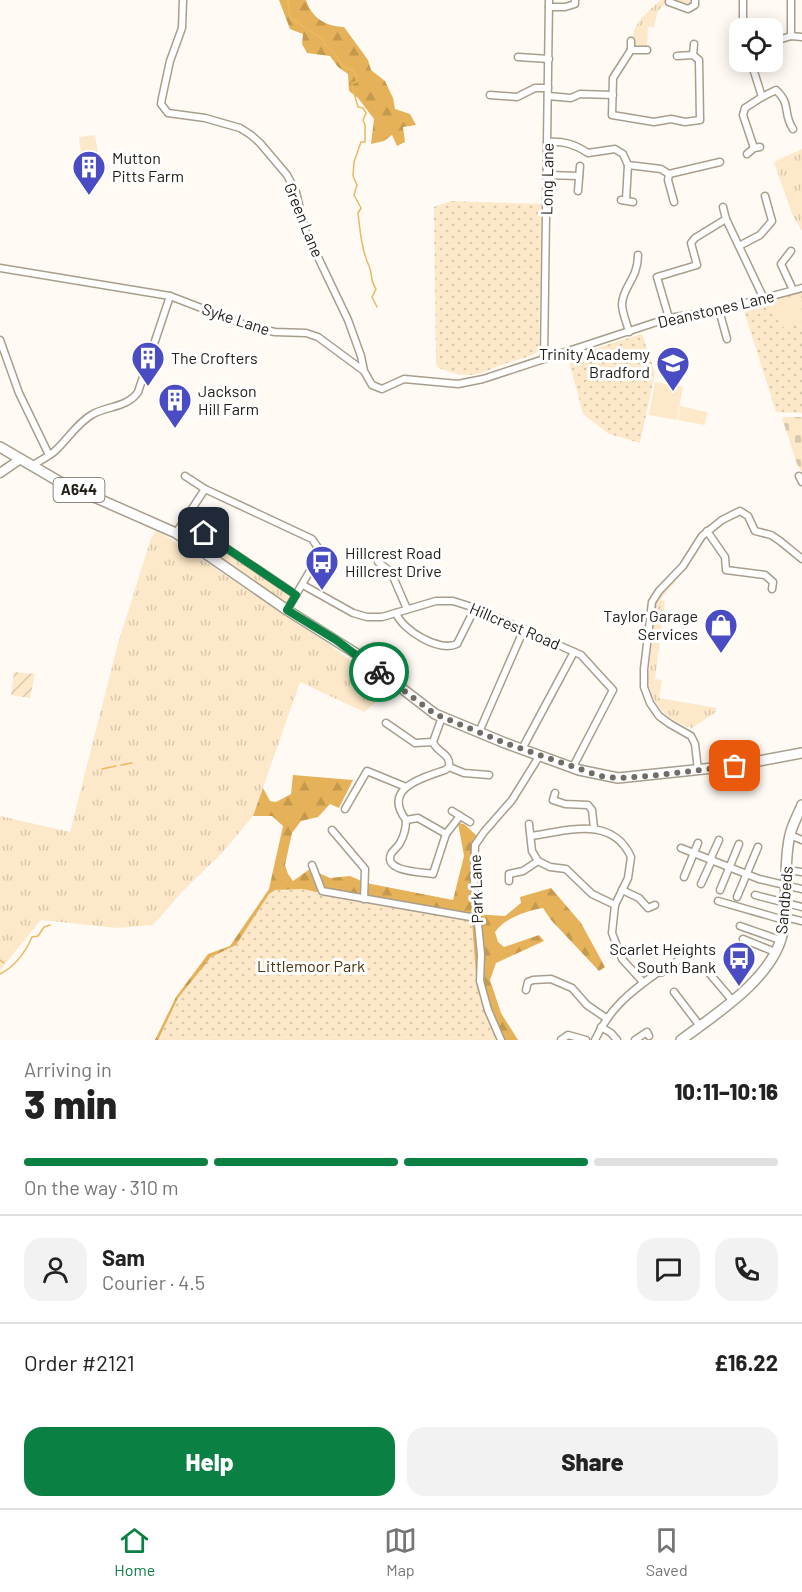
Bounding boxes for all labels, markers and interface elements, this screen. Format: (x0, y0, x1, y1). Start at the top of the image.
map controls (729, 18, 783, 72)
button: locate (729, 18, 783, 72)
street label: Long Lane (536, 143, 557, 215)
place label: Mutton Pitts Farm (112, 148, 184, 185)
building icon: Mutton Pitts Farm (71, 149, 107, 196)
street label: Green Lane (281, 180, 328, 260)
street label: Deanstones Lane (656, 286, 776, 331)
street label: Syke Lane (200, 299, 273, 338)
building icon: The Crofters (130, 340, 166, 387)
place label: Trinity Academy Bradford (539, 344, 651, 381)
school or university icon: Trinity Academy Bradford (655, 345, 691, 392)
place label: The Crofters (171, 348, 258, 367)
place label: Jackson Hill Farm (198, 381, 259, 418)
building icon: Jackson Hill Farm (157, 382, 193, 429)
road number: A644 (54, 478, 104, 502)
pin (178, 507, 229, 558)
icon: home (187, 516, 220, 549)
place label: Hillcrest Road Hillcrest Drive (345, 543, 442, 580)
bus stop icon: Hillcrest Road Hillcrest Drive (304, 544, 340, 591)
street label: Hillcrest Road (467, 598, 563, 653)
place label: Taylor Garage Services (603, 606, 698, 643)
shop icon: Taylor Garage Services (703, 607, 739, 654)
courier (349, 642, 409, 702)
icon: bike (363, 656, 396, 689)
pin (709, 740, 760, 791)
icon: bag (718, 749, 751, 782)
street label: Park Lane (465, 854, 486, 924)
street label: Sandbeds (771, 865, 796, 935)
place label: Scarlet Heights South Bank (609, 939, 716, 976)
bus stop icon: Scarlet Heights South Bank (721, 940, 757, 987)
park label: Littlemoor Park (257, 956, 365, 975)
text: Arriving in (24, 1057, 112, 1081)
text: 10:11–10:16 (675, 1078, 778, 1104)
text: 3 min (24, 1080, 117, 1127)
text: On the way · 310 m (24, 1175, 179, 1199)
button: person (24, 1238, 87, 1301)
button: chat (637, 1238, 700, 1301)
button: phone (715, 1238, 778, 1301)
text: Sam (102, 1244, 145, 1270)
text: Courier · 4.5 (102, 1270, 205, 1294)
text: Order #2121 (24, 1349, 135, 1375)
text: £16.22 (714, 1349, 778, 1375)
button: Help (24, 1427, 395, 1496)
button: Share (407, 1427, 778, 1496)
tab: Home (114, 1524, 155, 1579)
tab: Map (384, 1524, 417, 1579)
tab: Saved (646, 1524, 688, 1579)

